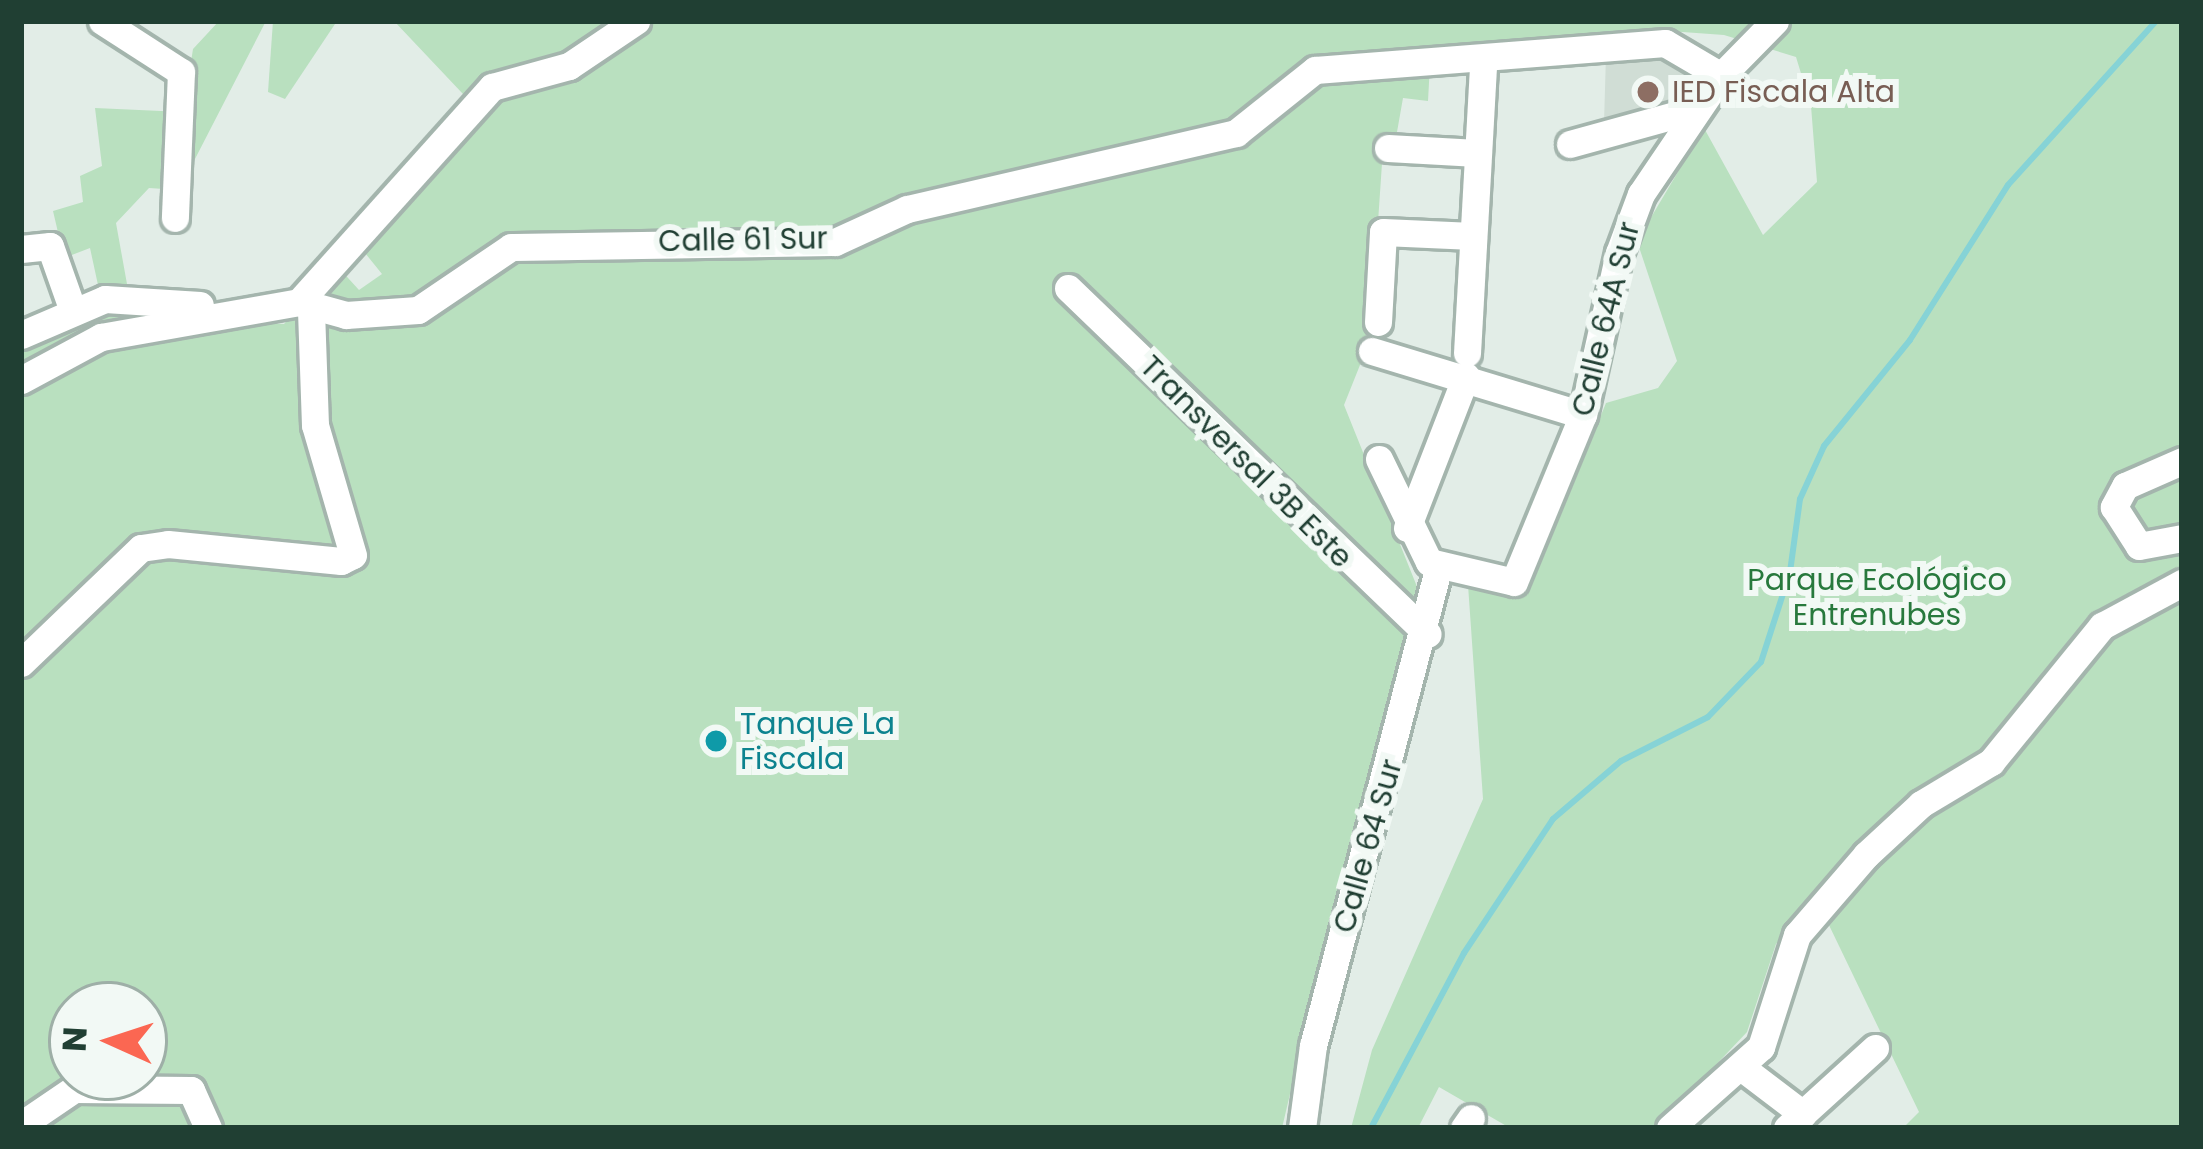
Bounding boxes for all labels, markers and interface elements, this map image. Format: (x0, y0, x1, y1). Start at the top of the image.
place label: IED Fiscala Alta (1672, 74, 1895, 110)
marker: IED Fiscala Alta (1635, 79, 1661, 105)
street label: Calle 64A Sur (1564, 218, 1648, 420)
street label: Calle 61 Sur (658, 221, 828, 259)
street label: Transversal 3B Este (1132, 348, 1360, 576)
park label: Parque Ecológico Entrenubes (1747, 562, 2007, 632)
place label: Tanque La Fiscala (740, 706, 895, 777)
marker: Tanque La Fiscala (703, 728, 729, 754)
street label: Calle 64 Sur (1326, 755, 1410, 937)
north arrow (48, 981, 168, 1101)
text: N (50, 1026, 99, 1053)

